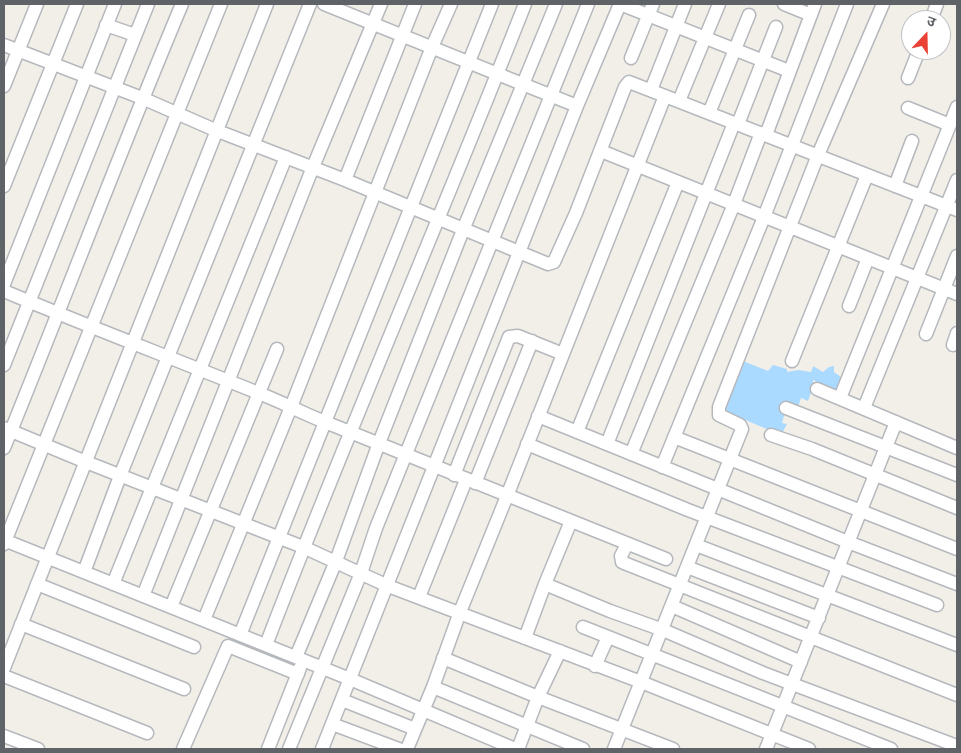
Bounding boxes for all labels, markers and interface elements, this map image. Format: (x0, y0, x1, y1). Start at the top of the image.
north arrow (901, 10, 951, 60)
text: उ (924, 12, 938, 31)

